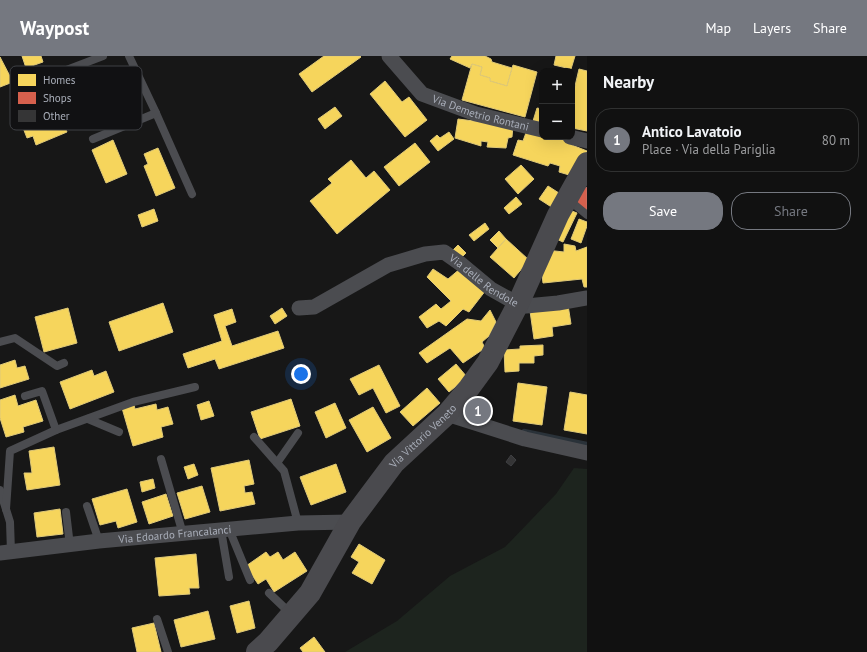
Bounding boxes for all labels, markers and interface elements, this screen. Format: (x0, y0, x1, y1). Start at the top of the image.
text: Waypost (20, 16, 89, 40)
text: Map (705, 19, 731, 37)
text: Layers (753, 19, 791, 37)
text: Share (813, 19, 847, 37)
legend (10, 66, 142, 130)
map controls (539, 68, 575, 140)
button: + (539, 68, 575, 104)
text: Nearby (603, 71, 654, 93)
text: Homes (43, 73, 76, 87)
text: Shops (43, 91, 72, 105)
street label: Via Demetrio Rontani (429, 91, 530, 134)
button: − (539, 104, 575, 140)
text: Other (43, 109, 70, 123)
text: Antico Lavatoio (642, 122, 742, 141)
text: 1 (613, 132, 621, 149)
text: 80 m (822, 132, 850, 149)
text: Place · Via della Pariglia (642, 141, 775, 158)
button: Save (603, 192, 723, 230)
button: Share (731, 192, 851, 230)
street label: Via delle Rendole (446, 250, 521, 310)
your location (291, 364, 311, 384)
pin: 1 (465, 396, 491, 426)
street label: Via Vittorio Veneto (385, 401, 459, 471)
street label: Via Edoardo Francalanci (117, 522, 232, 546)

